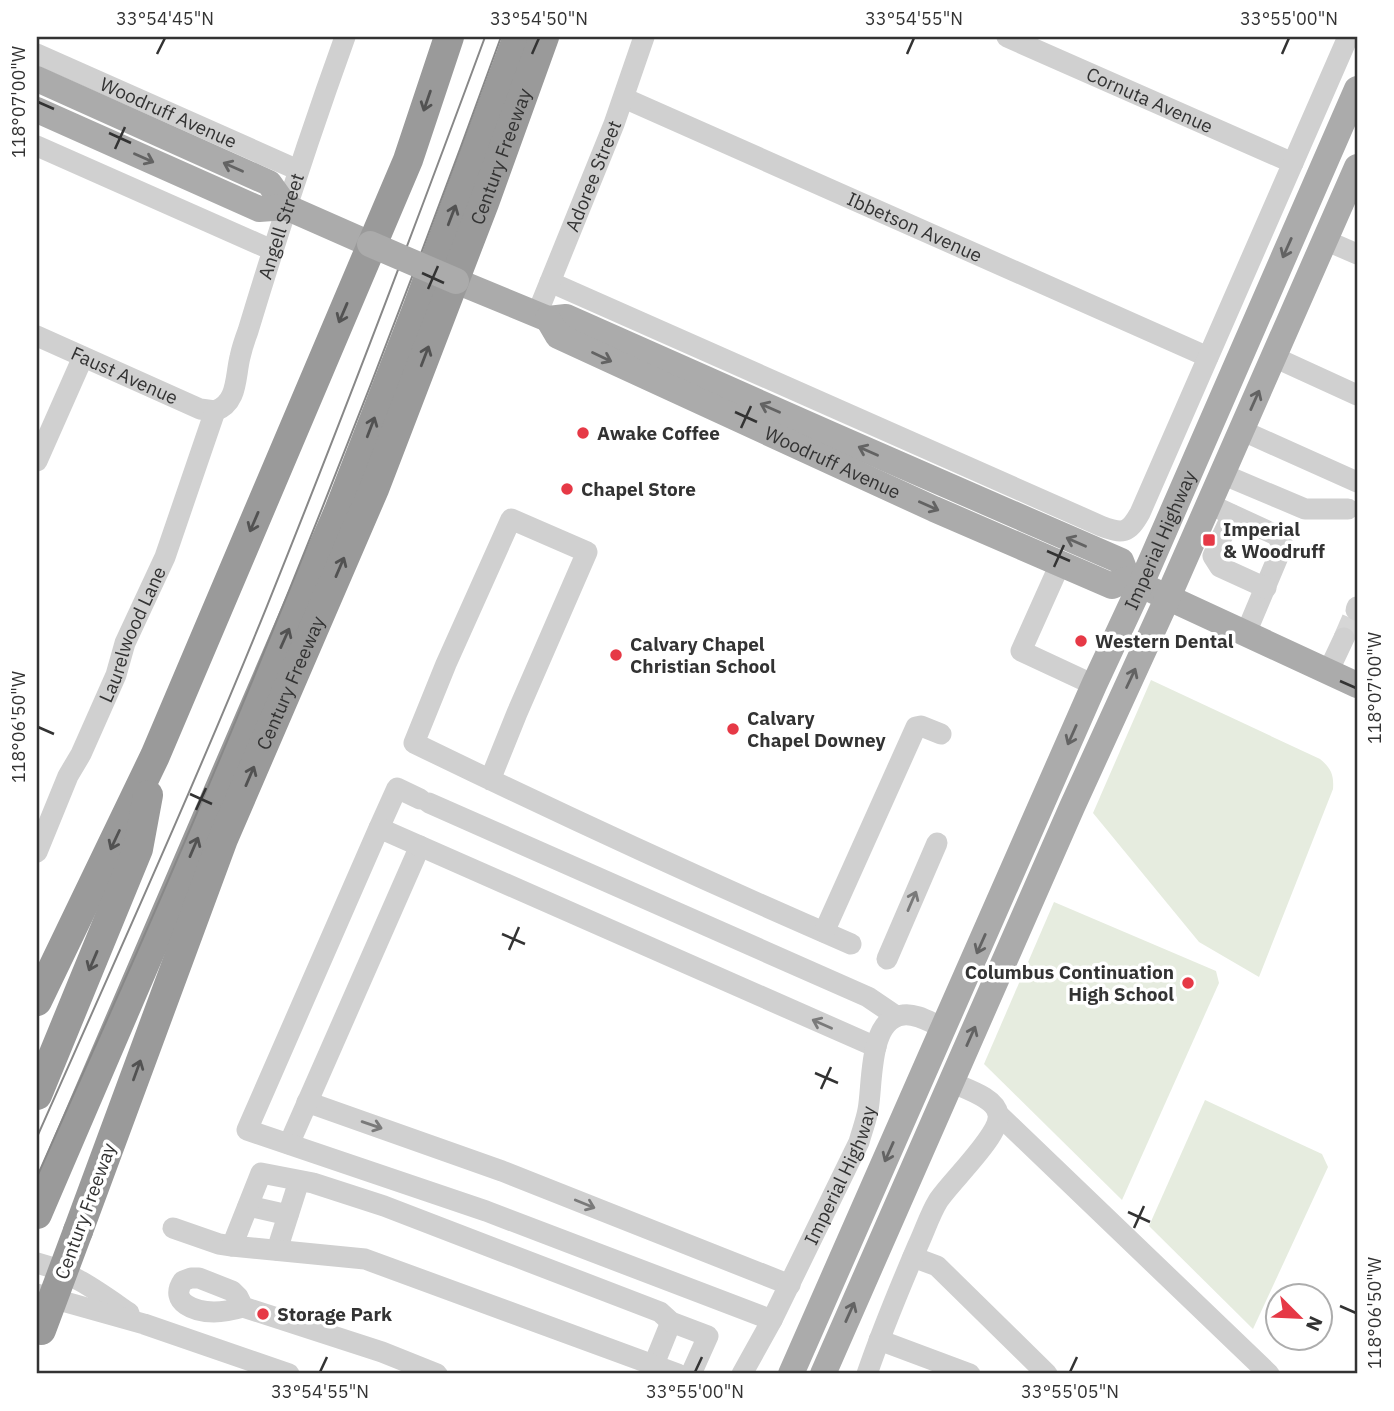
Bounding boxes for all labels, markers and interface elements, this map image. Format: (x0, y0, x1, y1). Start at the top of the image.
text: 33°54'45"N (116, 7, 214, 30)
text: 33°54'50"N (490, 7, 588, 30)
text: 33°54'55"N (865, 7, 963, 30)
text: 33°55'00"N (1240, 7, 1338, 30)
text: 118°07'00"W (7, 46, 30, 158)
street label: Cornuta Avenue (1083, 62, 1217, 138)
street label: Woodruff Avenue (97, 72, 241, 153)
street label: Century Freeway (465, 84, 537, 228)
one-way arrow (420, 90, 433, 112)
street label: Adoree Street (560, 117, 626, 235)
one-way arrow (133, 152, 154, 165)
one-way arrow (223, 160, 244, 173)
street label: Angell Street (253, 170, 309, 282)
street label: Ibbetson Avenue (843, 186, 986, 267)
one-way arrow (447, 204, 459, 226)
one-way arrow (1280, 237, 1293, 259)
one-way arrow (336, 301, 349, 323)
street label: Faust Avenue (67, 341, 182, 410)
one-way arrow (420, 346, 432, 368)
one-way arrow (591, 351, 612, 364)
one-way arrow (1249, 390, 1262, 411)
one-way arrow (759, 401, 781, 414)
one-way arrow (366, 417, 379, 439)
place label: Awake Coffee (597, 421, 720, 445)
street label: Woodruff Avenue (761, 421, 904, 504)
marker: Awake Coffee (575, 425, 591, 441)
one-way arrow (858, 444, 879, 457)
street label: Imperial Highway (1119, 466, 1201, 614)
place label: Chapel Store (581, 477, 696, 501)
marker: Chapel Store (559, 481, 575, 497)
one-way arrow (918, 500, 939, 513)
one-way arrow (247, 511, 260, 532)
place label: Imperial & Woodruff (1223, 517, 1325, 563)
marker: Imperial & Woodruff (1201, 532, 1217, 548)
one-way arrow (1065, 534, 1087, 547)
one-way arrow (335, 557, 348, 578)
street label: Laurelwood Lane (93, 562, 171, 706)
street label: Century Freeway (251, 612, 330, 754)
one-way arrow (279, 628, 292, 649)
place label: Western Dental (1095, 629, 1234, 653)
place label: Calvary Chapel Christian School (630, 632, 776, 678)
text: 118°07'00"W (1363, 632, 1386, 744)
marker: Western Dental (1073, 633, 1089, 649)
marker: Calvary Chapel Christian School (608, 647, 624, 663)
one-way arrow (1125, 668, 1138, 689)
text: 118°06'50"W (7, 671, 30, 783)
place label: Calvary Chapel Downey (747, 706, 887, 752)
marker: Calvary Chapel Downey (725, 721, 741, 737)
one-way arrow (1065, 724, 1078, 745)
one-way arrow (244, 766, 257, 787)
one-way arrow (108, 829, 121, 850)
one-way arrow (189, 836, 202, 858)
one-way arrow (906, 891, 919, 912)
one-way arrow (974, 932, 987, 954)
one-way arrow (85, 950, 98, 971)
place label: Columbus Continuation High School (965, 960, 1174, 1006)
marker: Columbus Continuation High School (1180, 975, 1196, 991)
one-way arrow (812, 1017, 833, 1030)
one-way arrow (965, 1026, 978, 1047)
one-way arrow (132, 1060, 145, 1082)
street label: Imperial Highway (799, 1103, 881, 1249)
one-way arrow (360, 1120, 382, 1132)
street label: Century Freeway (49, 1139, 121, 1283)
one-way arrow (882, 1141, 895, 1162)
one-way arrow (573, 1198, 595, 1211)
text: 118°06'50"W (1363, 1257, 1386, 1369)
north arrow (1264, 1282, 1334, 1352)
place label: Storage Park (277, 1302, 392, 1326)
one-way arrow (844, 1302, 857, 1323)
marker: Storage Park (255, 1306, 271, 1322)
text: N (1301, 1313, 1328, 1335)
text: 33°54'55"N (271, 1380, 369, 1403)
text: 33°55'00"N (646, 1380, 744, 1403)
text: 33°55'05"N (1021, 1380, 1119, 1403)

